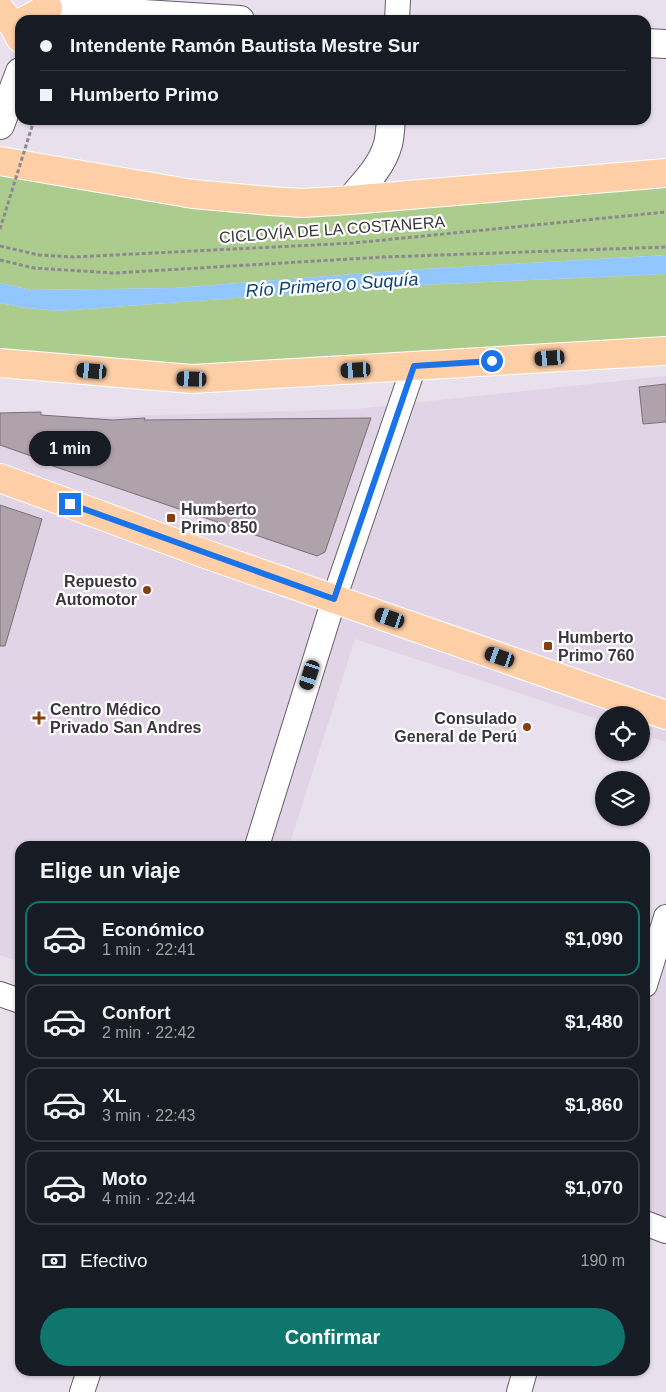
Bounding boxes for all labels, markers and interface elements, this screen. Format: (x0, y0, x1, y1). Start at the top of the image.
text: Intendente Ramón Bautista Mestre Sur (70, 35, 419, 56)
text: Humberto Primo (70, 84, 219, 105)
street label: CICLOVÍA DE LA COSTANERA (218, 212, 446, 246)
water label: Río Primero o Suquía (245, 269, 419, 301)
car (534, 349, 565, 367)
route start (481, 350, 503, 372)
car (76, 362, 107, 380)
car (340, 362, 371, 378)
car (176, 371, 207, 387)
callout: 1 min (29, 432, 111, 466)
text: 1 min (49, 440, 91, 457)
route end (59, 493, 81, 515)
place label: Humberto Primo 850 (181, 501, 258, 536)
marker: Humberto Primo 850 (165, 512, 177, 524)
place label: Repuesto Automotor (55, 573, 137, 608)
marker: Repuesto Automotor (141, 584, 153, 596)
car (373, 606, 406, 630)
place label: Humberto Primo 760 (558, 629, 635, 664)
marker: Humberto Primo 760 (542, 640, 554, 652)
car (483, 645, 516, 669)
car (298, 658, 321, 692)
place label: Centro Médico Privado San Andres (50, 701, 202, 736)
map controls (595, 706, 650, 826)
button: locate (595, 706, 650, 761)
place label: Consulado General de Perú (394, 710, 517, 745)
marker: Centro Médico Privado San Andres (32, 711, 46, 725)
marker: Consulado General de Perú (521, 721, 533, 733)
button: layers (595, 771, 650, 826)
text: Elige un viaje (40, 858, 181, 883)
icon: car (42, 916, 87, 961)
text: Económico (102, 919, 204, 940)
text: $1,090 (565, 928, 623, 949)
text: 1 min · 22:41 (102, 941, 195, 958)
icon: car (42, 999, 87, 1044)
text: Confort (102, 1002, 171, 1023)
text: $1,480 (565, 1011, 623, 1032)
text: 2 min · 22:42 (102, 1024, 195, 1041)
icon: car (42, 1082, 87, 1127)
text: XL (102, 1085, 126, 1106)
text: $1,860 (565, 1094, 623, 1115)
text: 3 min · 22:43 (102, 1107, 195, 1124)
icon: car (42, 1165, 87, 1210)
text: Moto (102, 1168, 147, 1189)
text: $1,070 (565, 1177, 623, 1198)
text: 4 min · 22:44 (102, 1190, 195, 1207)
icon: cash (40, 1247, 68, 1275)
text: Efectivo (80, 1250, 148, 1271)
text: 190 m (581, 1252, 625, 1269)
button: Confirmar (40, 1308, 625, 1366)

